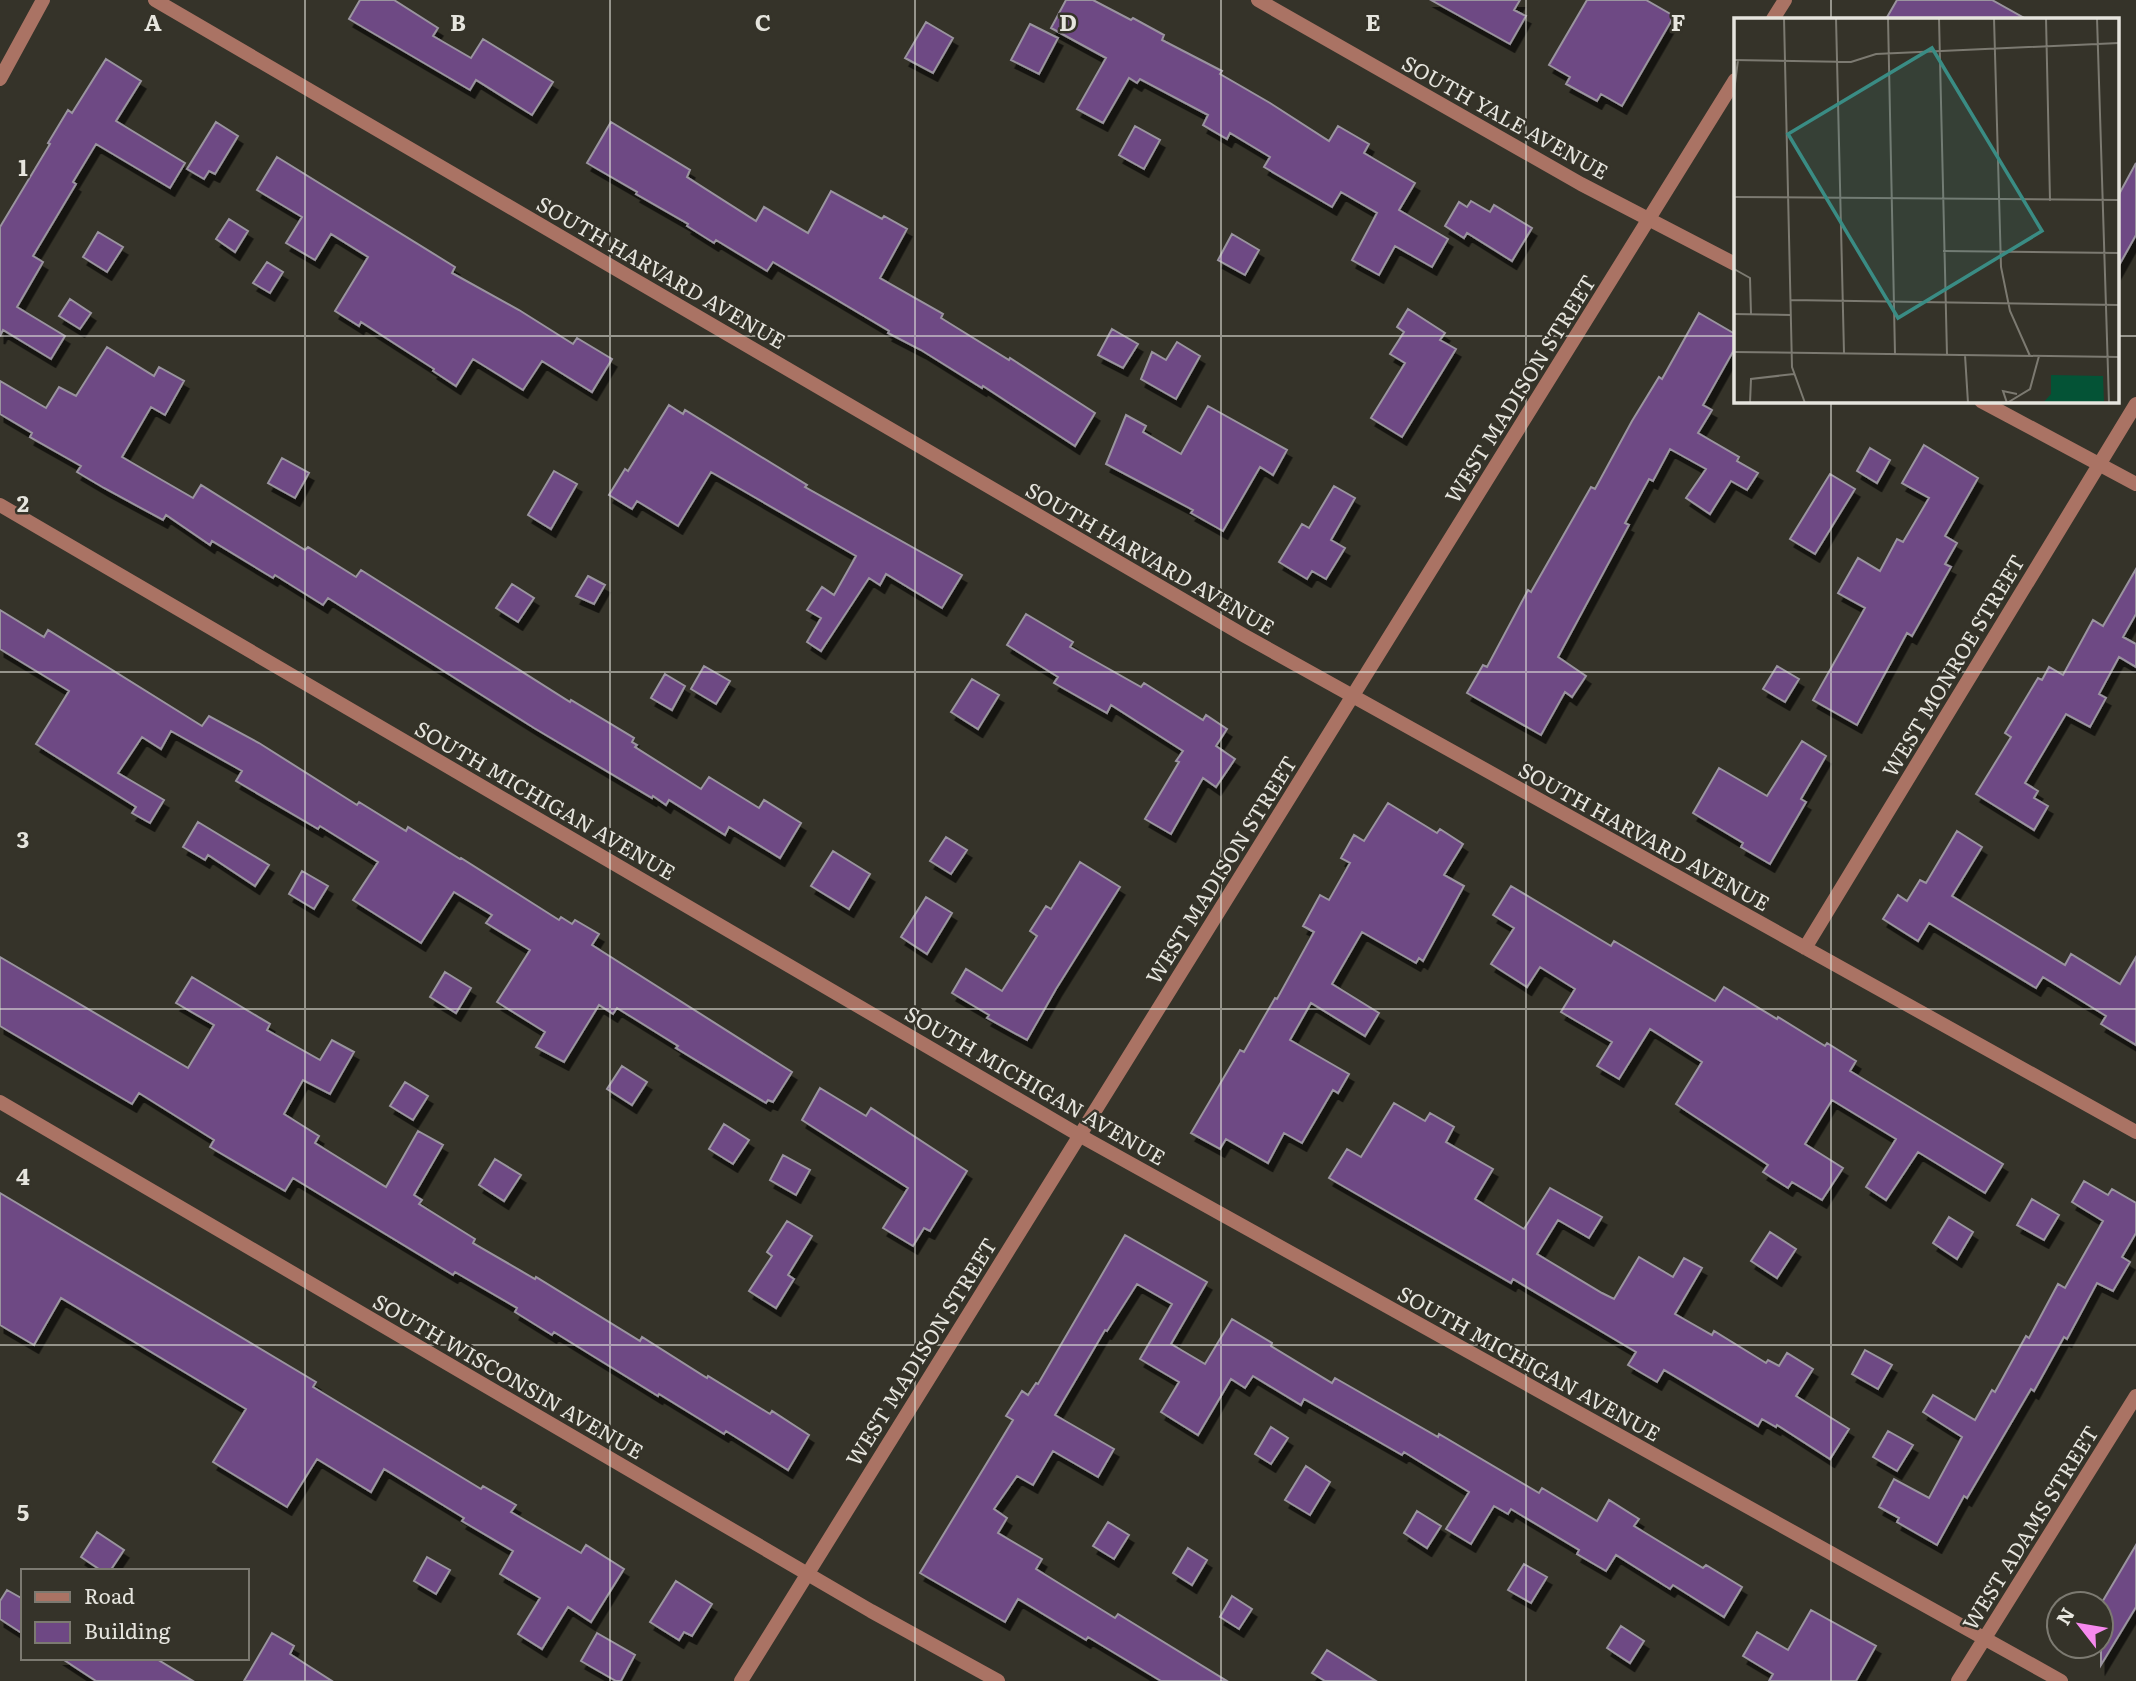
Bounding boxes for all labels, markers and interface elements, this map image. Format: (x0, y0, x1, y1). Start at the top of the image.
text: A (144, 4, 162, 38)
text: B (450, 4, 466, 38)
text: C (755, 4, 771, 38)
text: D (1059, 4, 1077, 38)
text: E (1365, 4, 1381, 38)
text: F (1671, 4, 1686, 38)
inset map (1734, 18, 2118, 402)
street label: SOUTH YALE AVENUE (1397, 46, 1615, 186)
text: 1 (18, 149, 28, 183)
street label: SOUTH HARVARD AVENUE (532, 187, 792, 355)
street label: WEST MADISON STREET (1436, 268, 1602, 508)
street label: SOUTH HARVARD AVENUE (1021, 473, 1281, 641)
text: 2 (17, 485, 29, 519)
street label: WEST MONROE STREET (1873, 548, 2031, 782)
street label: SOUTH MICHIGAN AVENUE (410, 712, 682, 886)
street label: WEST MADISON STREET (1137, 749, 1303, 989)
street label: SOUTH HARVARD AVENUE (1514, 753, 1776, 917)
text: 3 (17, 821, 29, 855)
street label: SOUTH MICHIGAN AVENUE (900, 997, 1172, 1171)
text: 4 (16, 1158, 30, 1192)
street label: WEST MADISON STREET (837, 1231, 1003, 1471)
street label: SOUTH MICHIGAN AVENUE (1393, 1277, 1667, 1447)
street label: SOUTH WISCONSIN AVENUE (368, 1285, 650, 1465)
street label: WEST ADAMS STREET (1953, 1419, 2105, 1635)
text: 5 (17, 1494, 29, 1528)
legend (21, 1569, 248, 1660)
text: Road (84, 1579, 135, 1610)
north arrow (2045, 1590, 2115, 1660)
text: N (2048, 1602, 2081, 1630)
text: Building (84, 1614, 171, 1645)

